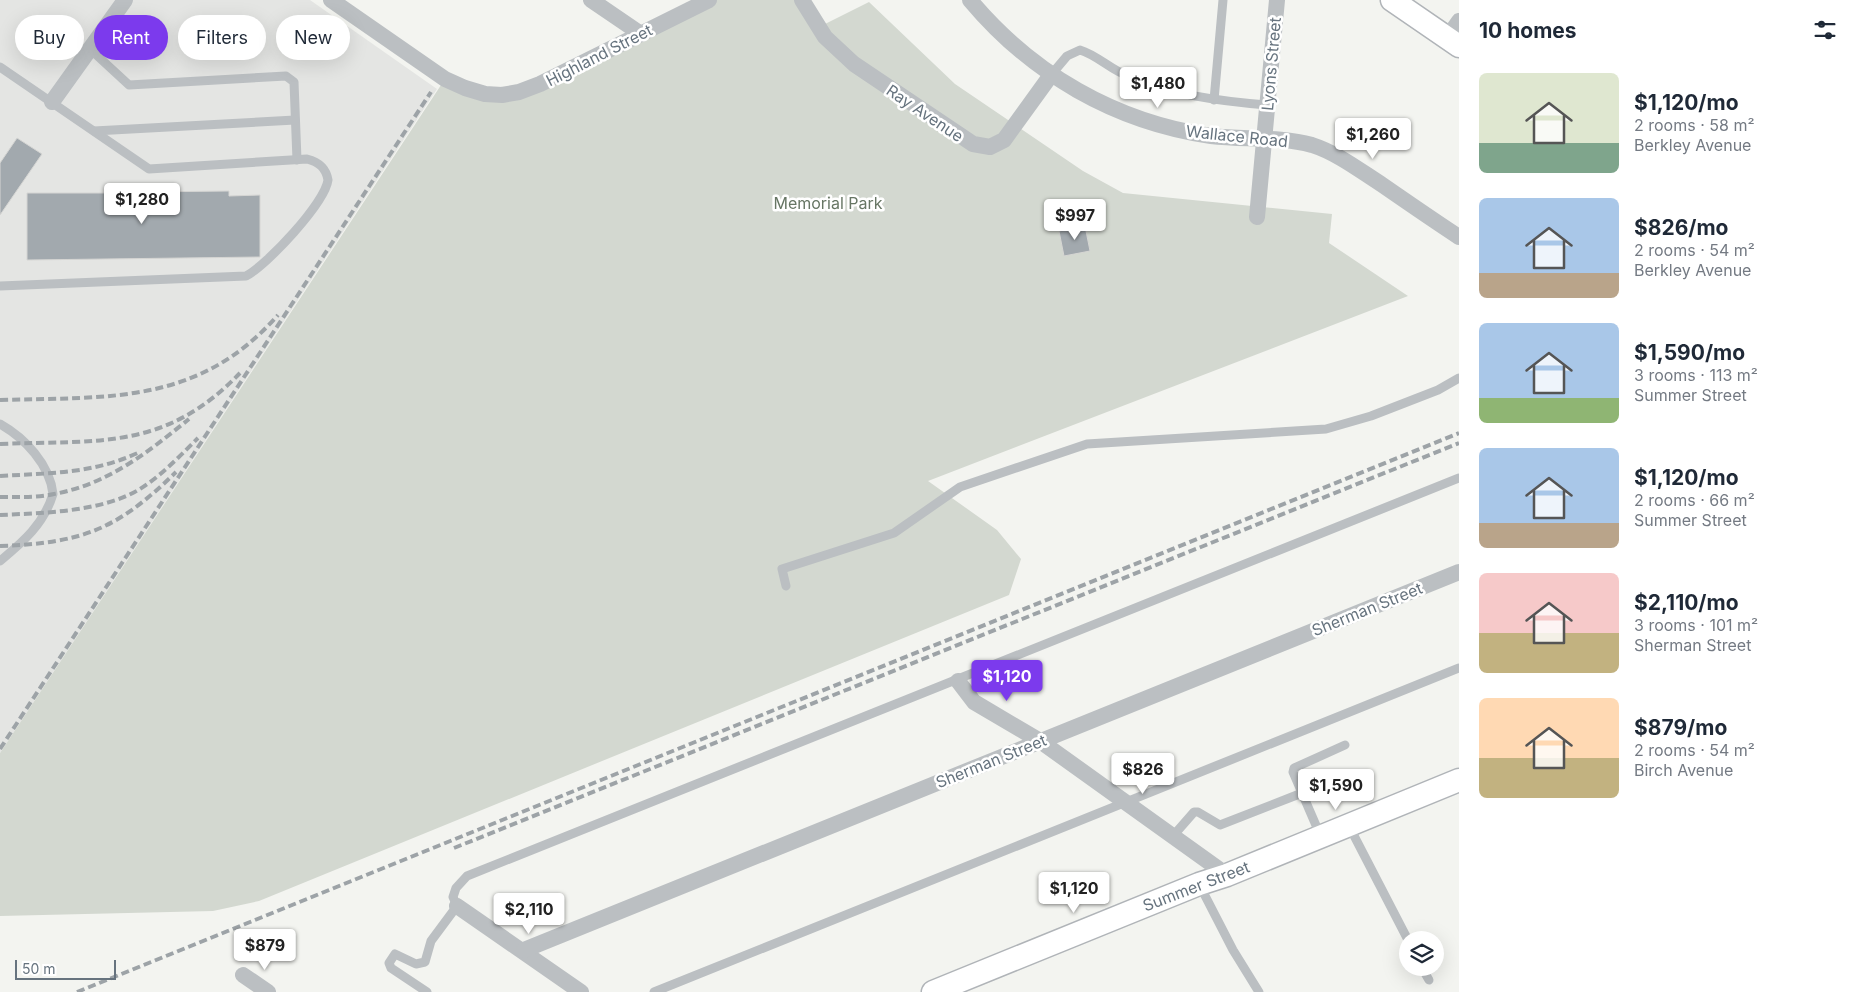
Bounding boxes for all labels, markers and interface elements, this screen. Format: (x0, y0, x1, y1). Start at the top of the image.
chip: Buy (15, 15, 84, 60)
chip: Rent (94, 15, 168, 60)
chip: Filters (178, 15, 266, 60)
chip: New (276, 15, 350, 60)
street label: Lyons Street (1257, 16, 1285, 112)
icon: filters (1811, 16, 1839, 44)
text: 10 homes (1479, 18, 1577, 43)
street label: Highland Street (542, 20, 656, 90)
pin: $1,480 (1117, 66, 1199, 109)
text: $1,480 (1131, 73, 1185, 93)
street label: Ray Avenue (883, 80, 967, 146)
text: $1,120/mo (1634, 90, 1739, 115)
icon: home (1519, 93, 1579, 153)
text: 2 rooms · 58 m² (1634, 115, 1754, 135)
pin: $1,260 (1332, 118, 1414, 160)
street label: Wallace Road (1185, 121, 1289, 151)
text: $1,260 (1346, 124, 1400, 144)
text: Berkley Avenue (1634, 135, 1751, 155)
pin: $1,280 (101, 182, 183, 225)
text: $1,280 (115, 189, 169, 209)
park label: Memorial Park (773, 193, 883, 213)
pin: $997 (1045, 198, 1105, 241)
text: $997 (1055, 205, 1095, 225)
text: $826/mo (1634, 215, 1728, 240)
icon: home (1519, 218, 1579, 278)
text: 2 rooms · 54 m² (1634, 240, 1755, 260)
text: Berkley Avenue (1634, 260, 1751, 280)
text: $1,590/mo (1634, 340, 1745, 365)
icon: home (1519, 343, 1579, 403)
text: 3 rooms · 113 m² (1634, 365, 1758, 385)
text: Summer Street (1634, 385, 1747, 405)
text: $1,120/mo (1634, 465, 1739, 490)
icon: home (1519, 468, 1579, 528)
text: 2 rooms · 66 m² (1634, 490, 1755, 510)
text: Summer Street (1634, 510, 1747, 530)
street label: Sherman Street (1309, 578, 1425, 640)
text: $2,110/mo (1634, 590, 1739, 615)
icon: home (1519, 593, 1579, 653)
text: 3 rooms · 101 m² (1634, 615, 1758, 635)
text: Sherman Street (1634, 635, 1751, 655)
pin: $1,120 (966, 660, 1048, 702)
text: $1,120 (982, 666, 1032, 686)
text: $879/mo (1634, 715, 1727, 740)
icon: home (1519, 718, 1579, 778)
street label: Sherman Street (933, 730, 1049, 792)
text: 2 rooms · 54 m² (1634, 740, 1755, 760)
pin: $826 (1113, 752, 1173, 795)
text: $826 (1122, 759, 1164, 779)
text: Birch Avenue (1634, 760, 1733, 780)
pin: $1,590 (1295, 768, 1377, 811)
text: $1,590 (1309, 775, 1363, 795)
street label: Summer Street (1140, 856, 1252, 916)
pin: $1,120 (1033, 872, 1115, 914)
text: $1,120 (1049, 878, 1099, 898)
pin: $2,110 (488, 892, 570, 935)
text: $2,110 (504, 899, 554, 919)
pin: $879 (235, 928, 295, 971)
map controls (1399, 931, 1444, 976)
button: layers (1399, 931, 1444, 976)
text: $879 (245, 935, 285, 955)
scale bar (15, 957, 116, 980)
text: 50 m (22, 960, 56, 977)

